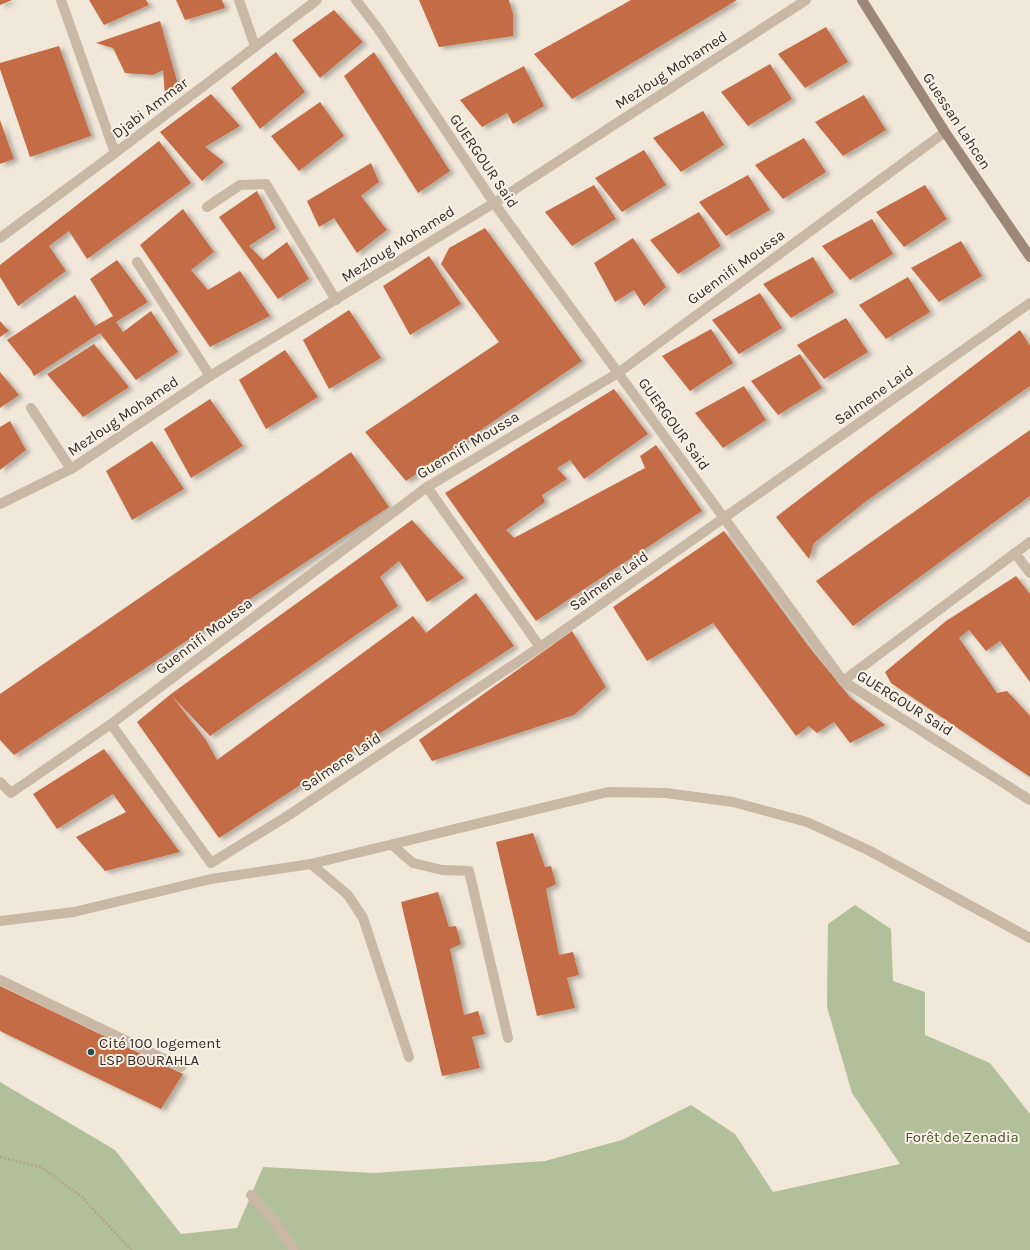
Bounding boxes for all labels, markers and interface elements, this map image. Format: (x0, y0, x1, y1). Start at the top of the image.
street label: Mezloug Mohamed (612, 27, 730, 113)
street label: Guessan Lahcen (919, 69, 995, 173)
street label: Djabi Ammar (109, 73, 192, 142)
street label: GUERGOUR Said (446, 111, 522, 211)
street label: Mezloug Mohamed (338, 202, 458, 286)
street label: Guennifi Moussa (684, 226, 788, 308)
street label: Salmene Laid (831, 361, 917, 429)
street label: Mezloug Mohamed (64, 372, 182, 460)
street label: GUERGOUR Said (634, 374, 714, 474)
street label: Guennifi Moussa (414, 407, 522, 483)
street label: Salmene Laid (566, 547, 652, 615)
street label: Guennifi Moussa (152, 594, 256, 678)
street label: GUERGOUR Said (854, 666, 956, 740)
street label: Salmene Laid (298, 729, 384, 795)
place label: Cité 100 logement LSP BOURAHLA (99, 1034, 221, 1069)
marker: Cité 100 logement LSP BOURAHLA (86, 1047, 96, 1057)
park label: Forêt de Zenadia (905, 1128, 1019, 1146)

